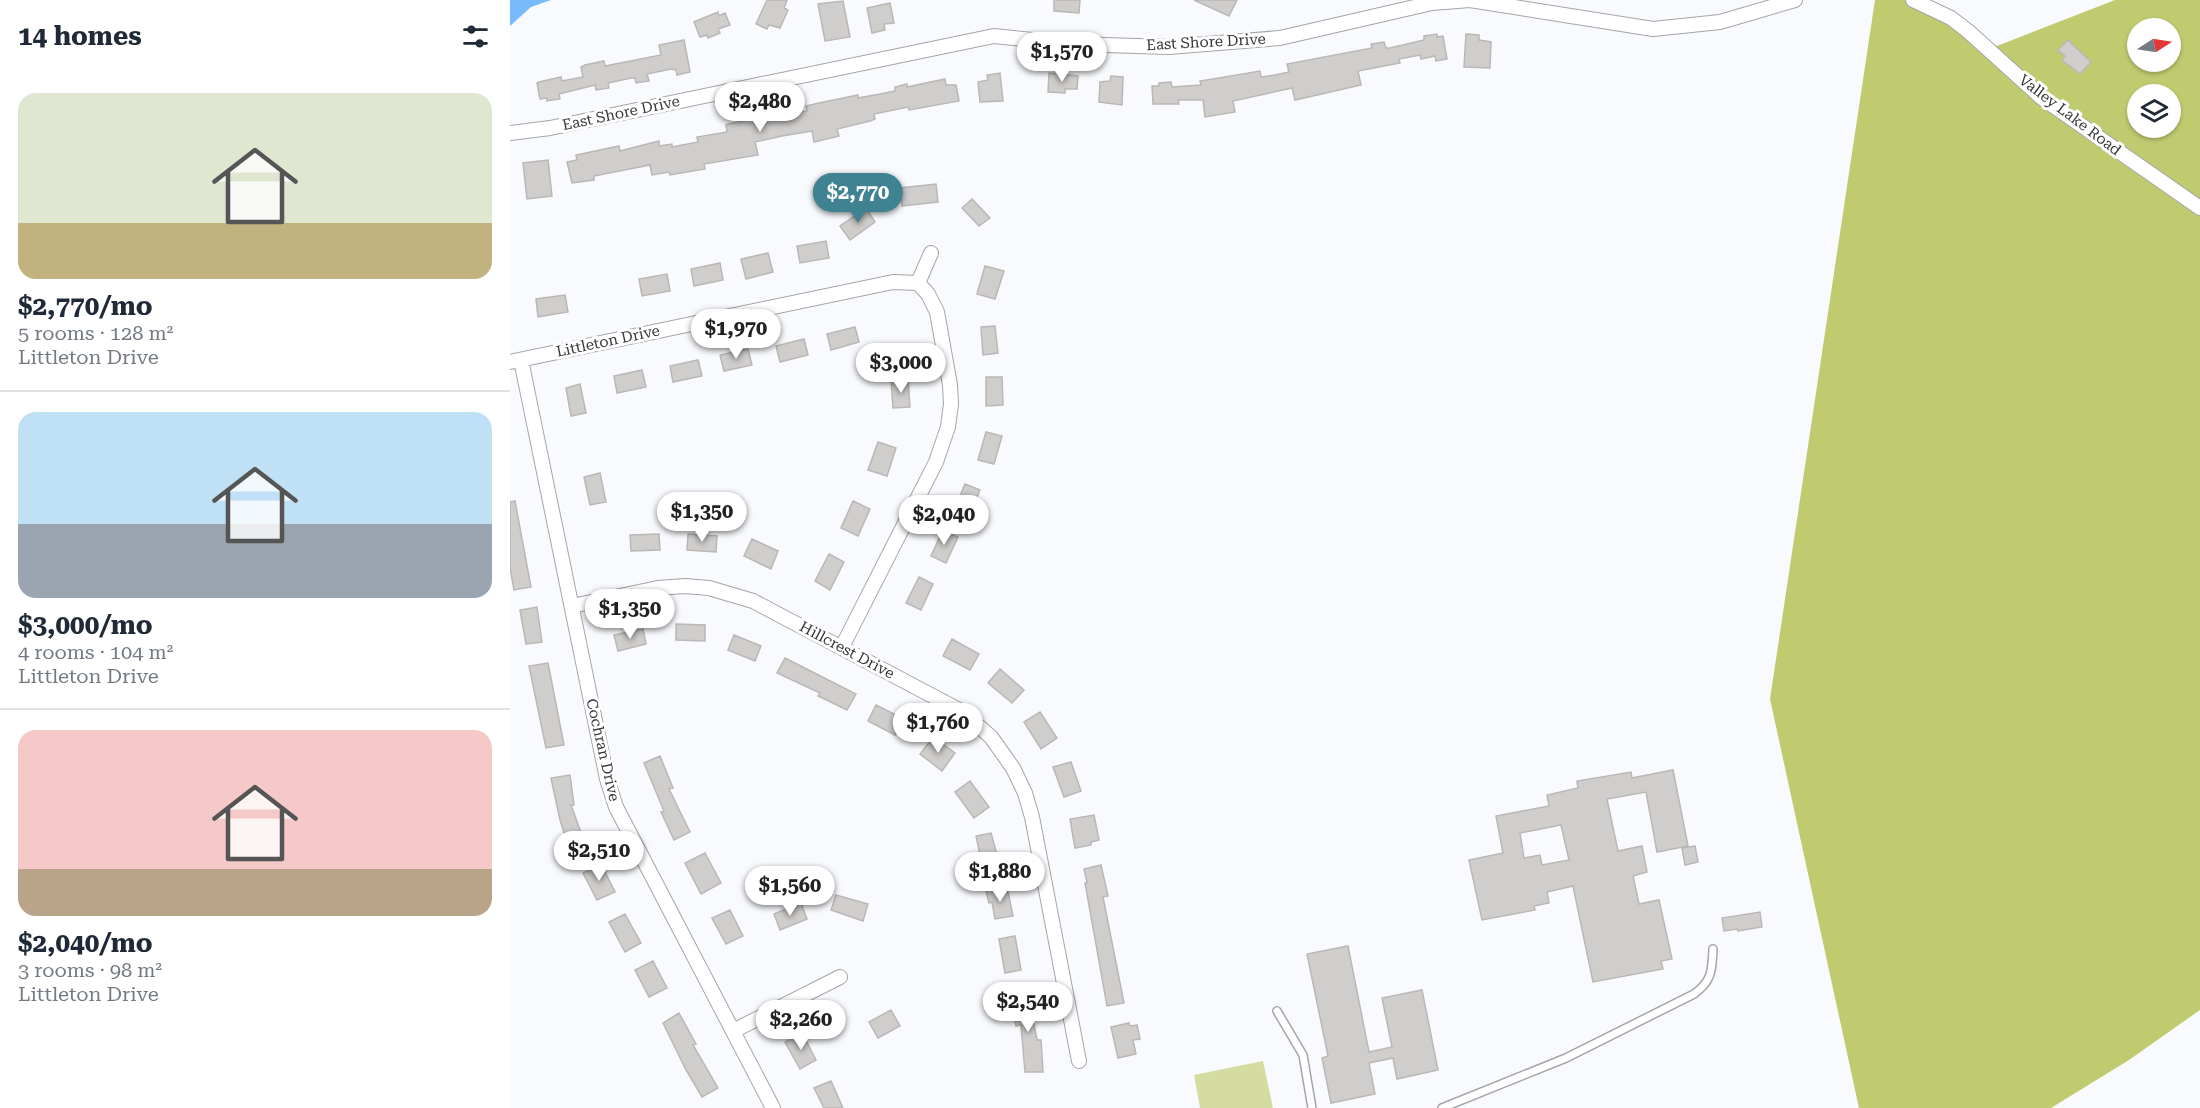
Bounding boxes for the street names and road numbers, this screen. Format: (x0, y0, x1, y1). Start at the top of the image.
street label: East Shore Drive (1146, 30, 1266, 54)
street label: Valley Lake Road (2015, 71, 2125, 159)
street label: East Shore Drive (561, 92, 681, 134)
street label: Littleton Drive (554, 321, 662, 361)
street label: Hillcrest Drive (796, 617, 898, 683)
street label: Cochran Drive (582, 697, 624, 803)

